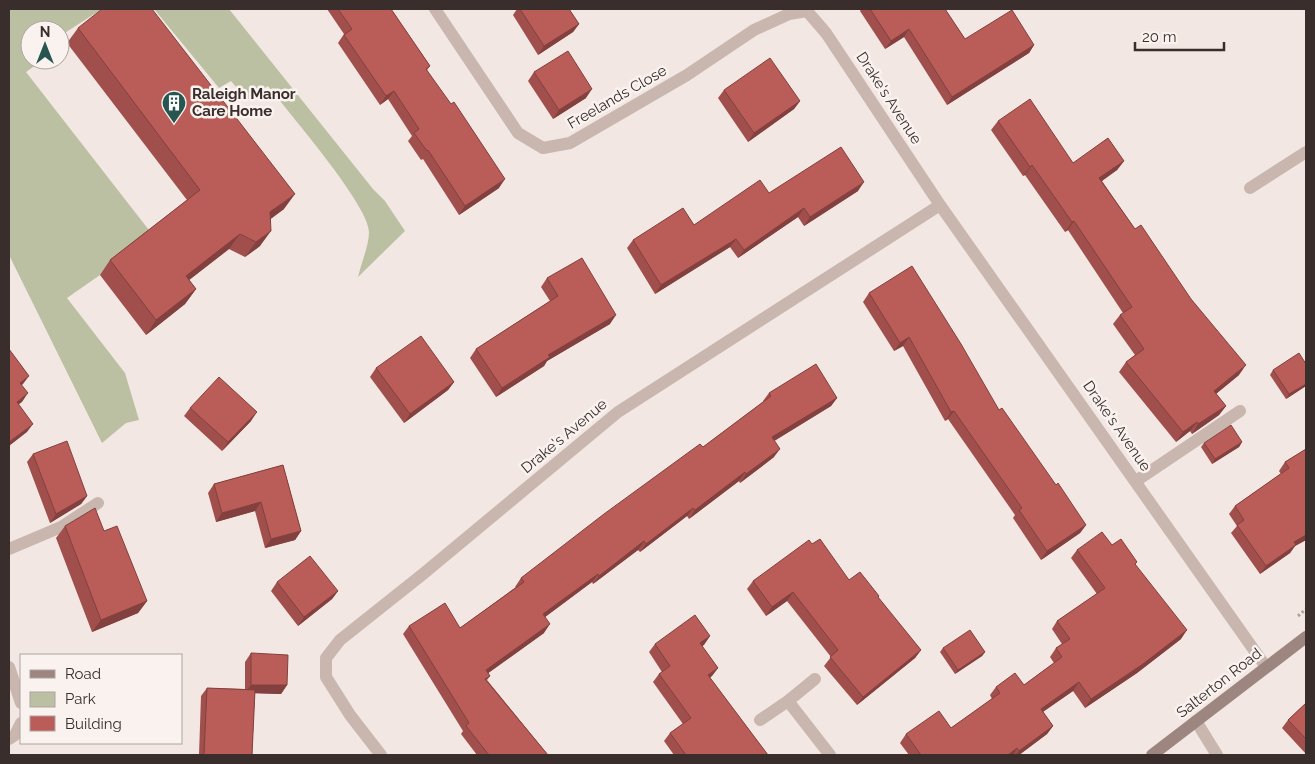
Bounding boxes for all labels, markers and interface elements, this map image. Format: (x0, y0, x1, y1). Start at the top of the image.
north arrow (20, 20, 70, 70)
scale bar (1135, 20, 1224, 52)
text: N (40, 24, 50, 40)
text: 20 m (1142, 28, 1177, 46)
street label: Drake's Avenue (852, 48, 926, 148)
street label: Freelands Close (564, 61, 670, 133)
place label: Raleigh Manor Care Home (192, 85, 296, 120)
building icon: Raleigh Manor Care Home (161, 90, 187, 124)
street label: Drake's Avenue (1079, 377, 1155, 475)
street label: Drake's Avenue (517, 395, 611, 477)
street label: Salterton Road (1173, 644, 1265, 722)
legend (20, 654, 182, 744)
text: Road (65, 665, 101, 683)
text: Park (65, 690, 96, 708)
text: Building (65, 715, 122, 733)

